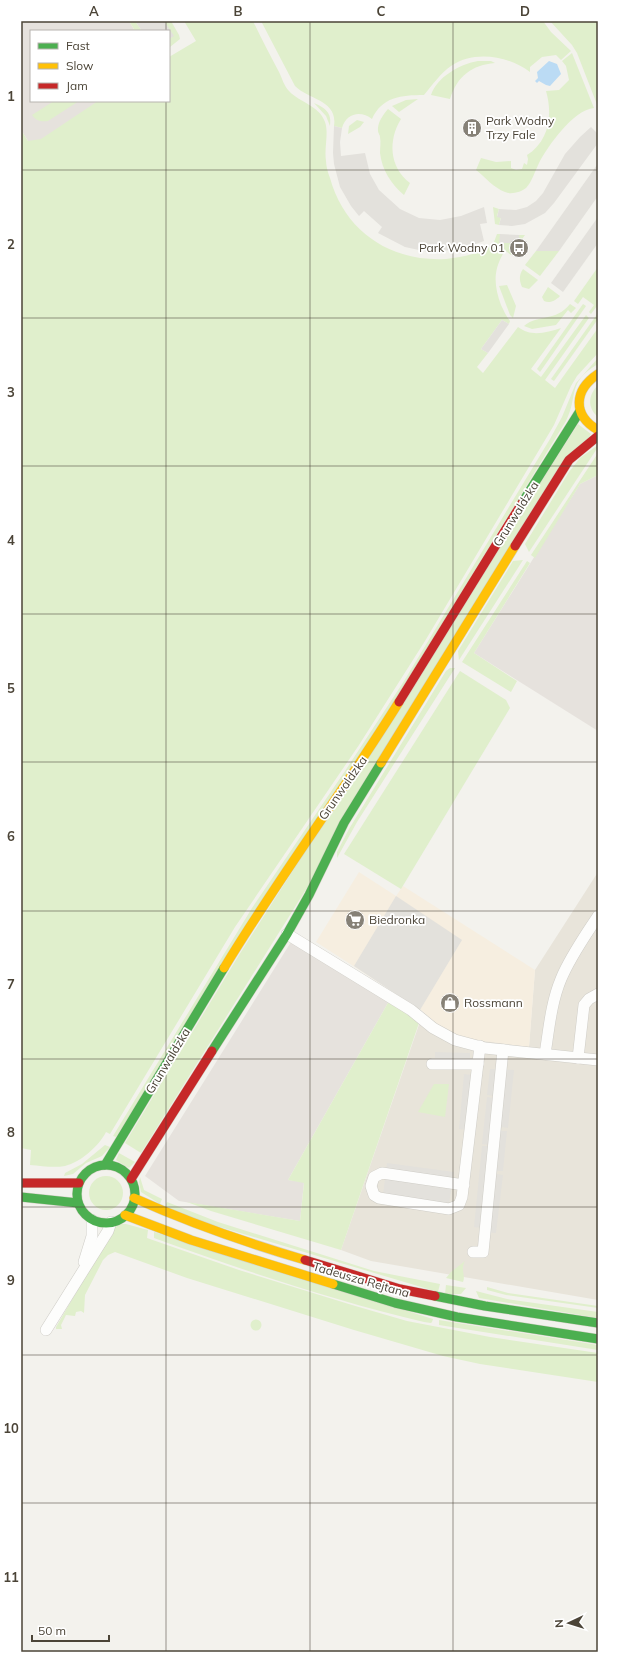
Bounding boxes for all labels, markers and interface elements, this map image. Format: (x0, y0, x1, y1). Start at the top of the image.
text: A (89, 3, 99, 19)
text: B (234, 3, 243, 19)
text: C (377, 3, 386, 19)
text: D (520, 3, 530, 19)
legend (30, 30, 170, 102)
text: Fast (66, 38, 90, 53)
text: Slow (66, 58, 94, 73)
text: Jam (66, 78, 88, 93)
text: 1 (7, 88, 15, 104)
place label: Park Wodny Trzy Fale (486, 113, 555, 142)
building icon: Park Wodny Trzy Fale (461, 117, 483, 139)
text: 2 (7, 236, 15, 252)
bus stop icon: Park Wodny 01 (508, 237, 530, 259)
place label: Park Wodny 01 (419, 240, 505, 255)
text: 3 (7, 384, 15, 400)
street label: Grunwaldzka (490, 478, 542, 549)
text: 4 (7, 532, 15, 548)
text: 5 (7, 680, 15, 696)
street label: Grunwaldzka (315, 753, 370, 822)
text: 6 (7, 828, 15, 844)
supermarket icon: Biedronka (344, 909, 366, 931)
place label: Biedronka (369, 912, 425, 927)
text: 7 (7, 976, 15, 992)
shop icon: Rossmann (439, 992, 461, 1014)
place label: Rossmann (464, 995, 523, 1010)
street label: Grunwaldzka (142, 1025, 193, 1096)
text: 8 (7, 1124, 15, 1140)
street label: Tadeusza Rejtana (311, 1259, 411, 1300)
text: 9 (7, 1272, 15, 1288)
text: 10 (3, 1420, 19, 1436)
text: 11 (3, 1569, 19, 1585)
north arrow (549, 1603, 589, 1643)
scale bar (32, 1617, 109, 1643)
text: N (552, 1619, 566, 1628)
text: 50 m (38, 1623, 66, 1638)

